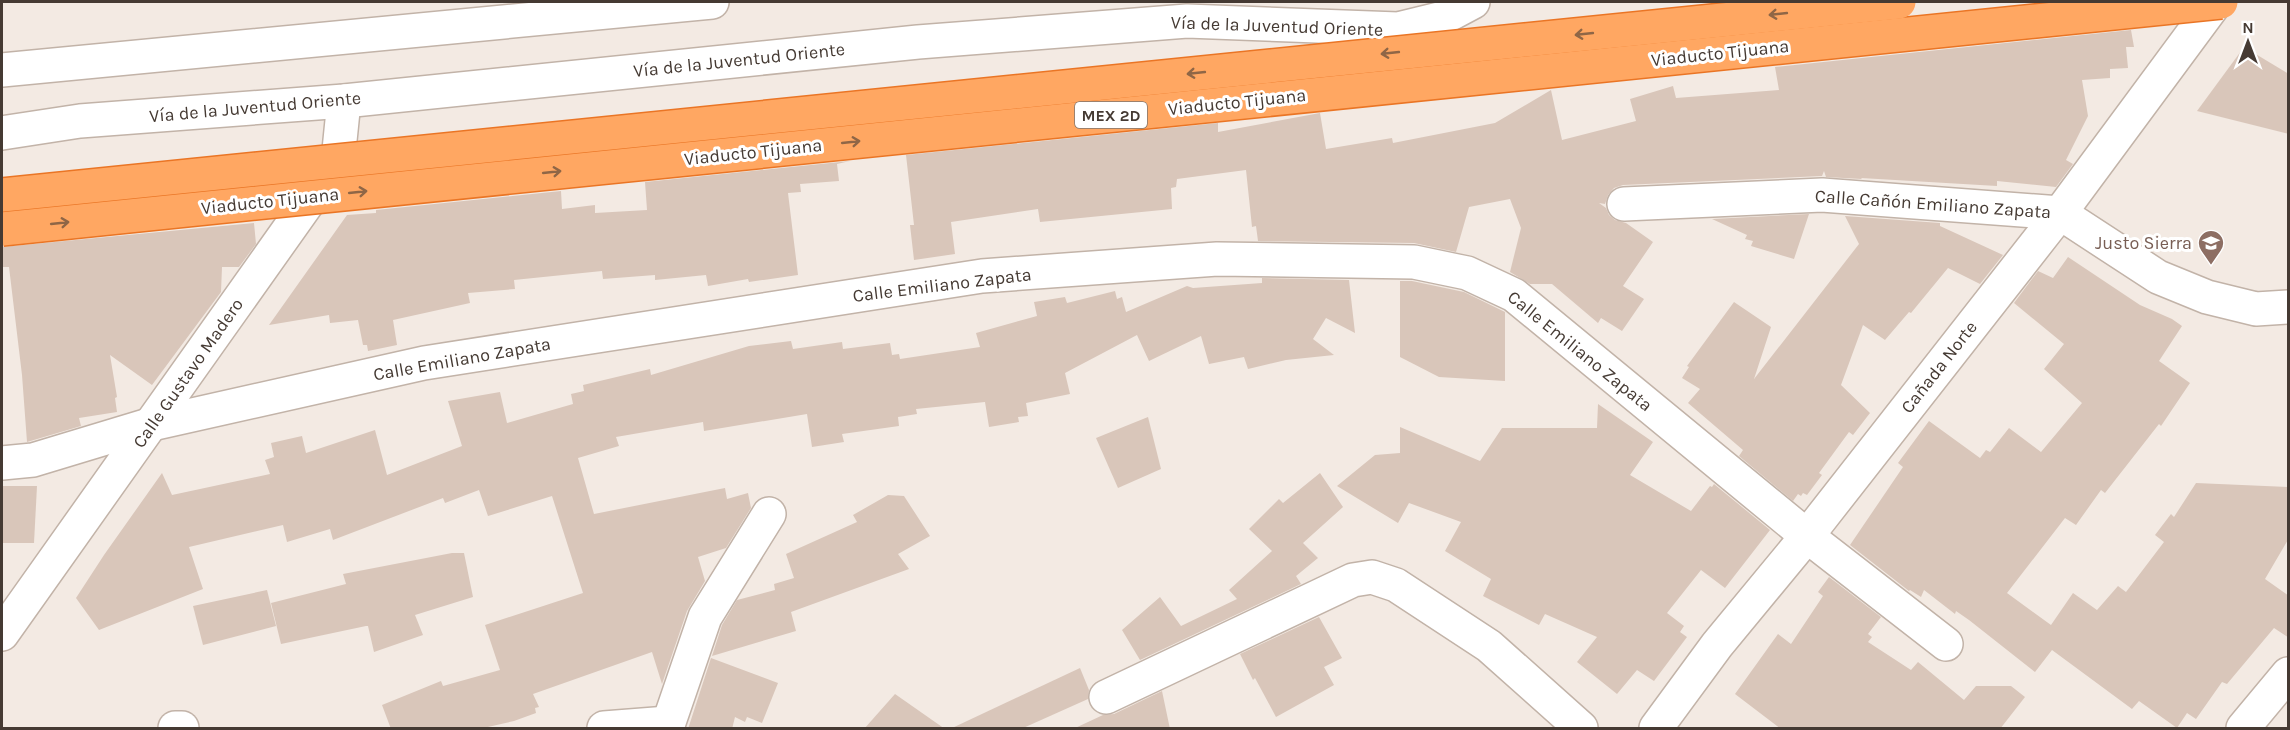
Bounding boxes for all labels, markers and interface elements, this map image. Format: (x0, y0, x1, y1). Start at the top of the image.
one-way arrow (1769, 9, 1789, 20)
street label: Vía de la Juventud Oriente (1170, 11, 1384, 41)
north arrow (2218, 12, 2278, 72)
text: N (2242, 18, 2254, 37)
one-way arrow (1575, 29, 1595, 40)
street label: Viaducto Tijuana (1650, 35, 1790, 71)
street label: Vía de la Juventud Oriente (632, 38, 846, 82)
one-way arrow (1381, 48, 1401, 59)
one-way arrow (1187, 68, 1207, 79)
street label: Viaducto Tijuana (1167, 84, 1307, 120)
street label: Vía de la Juventud Oriente (148, 87, 362, 127)
road number: MEX 2D (1075, 102, 1147, 128)
street label: Viaducto Tijuana (683, 134, 823, 170)
one-way arrow (840, 136, 860, 147)
one-way arrow (542, 167, 562, 178)
street label: Viaducto Tijuana (200, 183, 340, 219)
street label: Calle Cañón Emiliano Zapata (1814, 185, 2052, 223)
one-way arrow (348, 186, 368, 197)
one-way arrow (49, 217, 69, 228)
school or university icon: Justo Sierra (2196, 228, 2226, 266)
place label: Justo Sierra (2095, 232, 2192, 254)
street label: Calle Emiliano Zapata (851, 263, 1033, 307)
street label: Calle Emiliano Zapata (1503, 286, 1657, 416)
street label: Calle Gustavo Madero (128, 294, 248, 452)
street label: Cañada Norte (1896, 316, 1982, 418)
street label: Calle Emiliano Zapata (372, 333, 552, 385)

